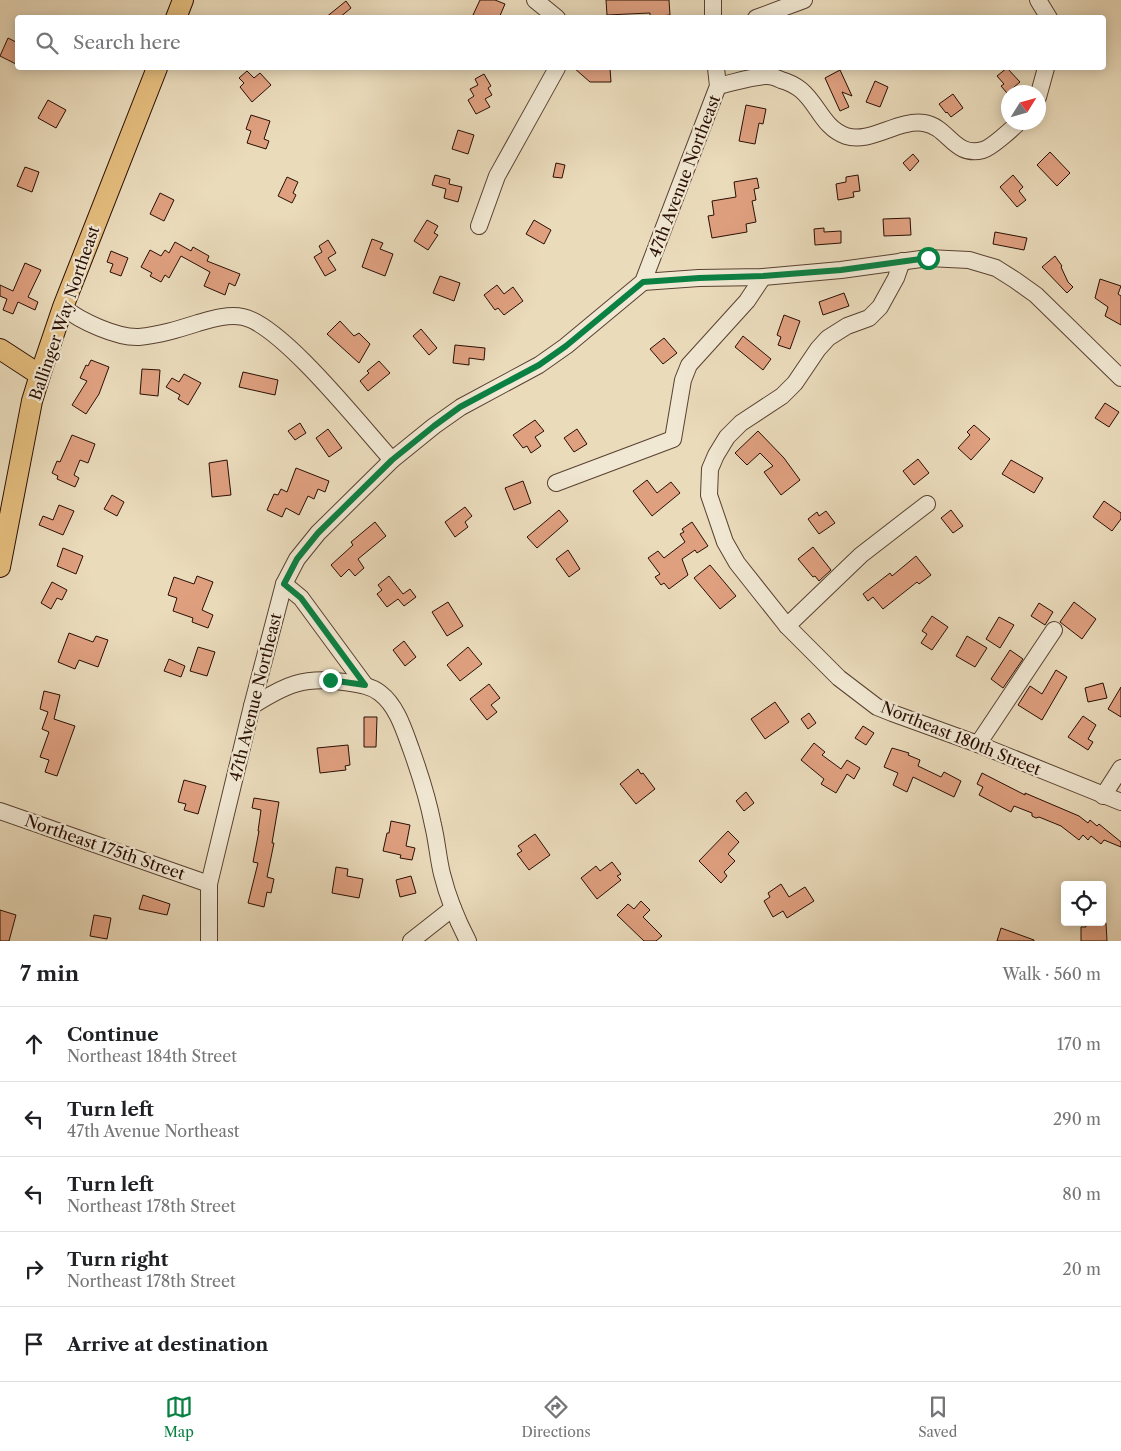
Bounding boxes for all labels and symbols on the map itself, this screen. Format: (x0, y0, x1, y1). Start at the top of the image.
north arrow (1001, 85, 1046, 130)
street label: 47th Avenue Northeast (644, 92, 724, 260)
street label: Ballinger Way Northeast (25, 223, 103, 403)
route start (917, 247, 940, 270)
street label: 47th Avenue Northeast (224, 611, 286, 783)
route end (319, 669, 342, 692)
street label: Northeast 180th Street (878, 697, 1044, 779)
street label: Northeast 175th Street (22, 810, 188, 884)

